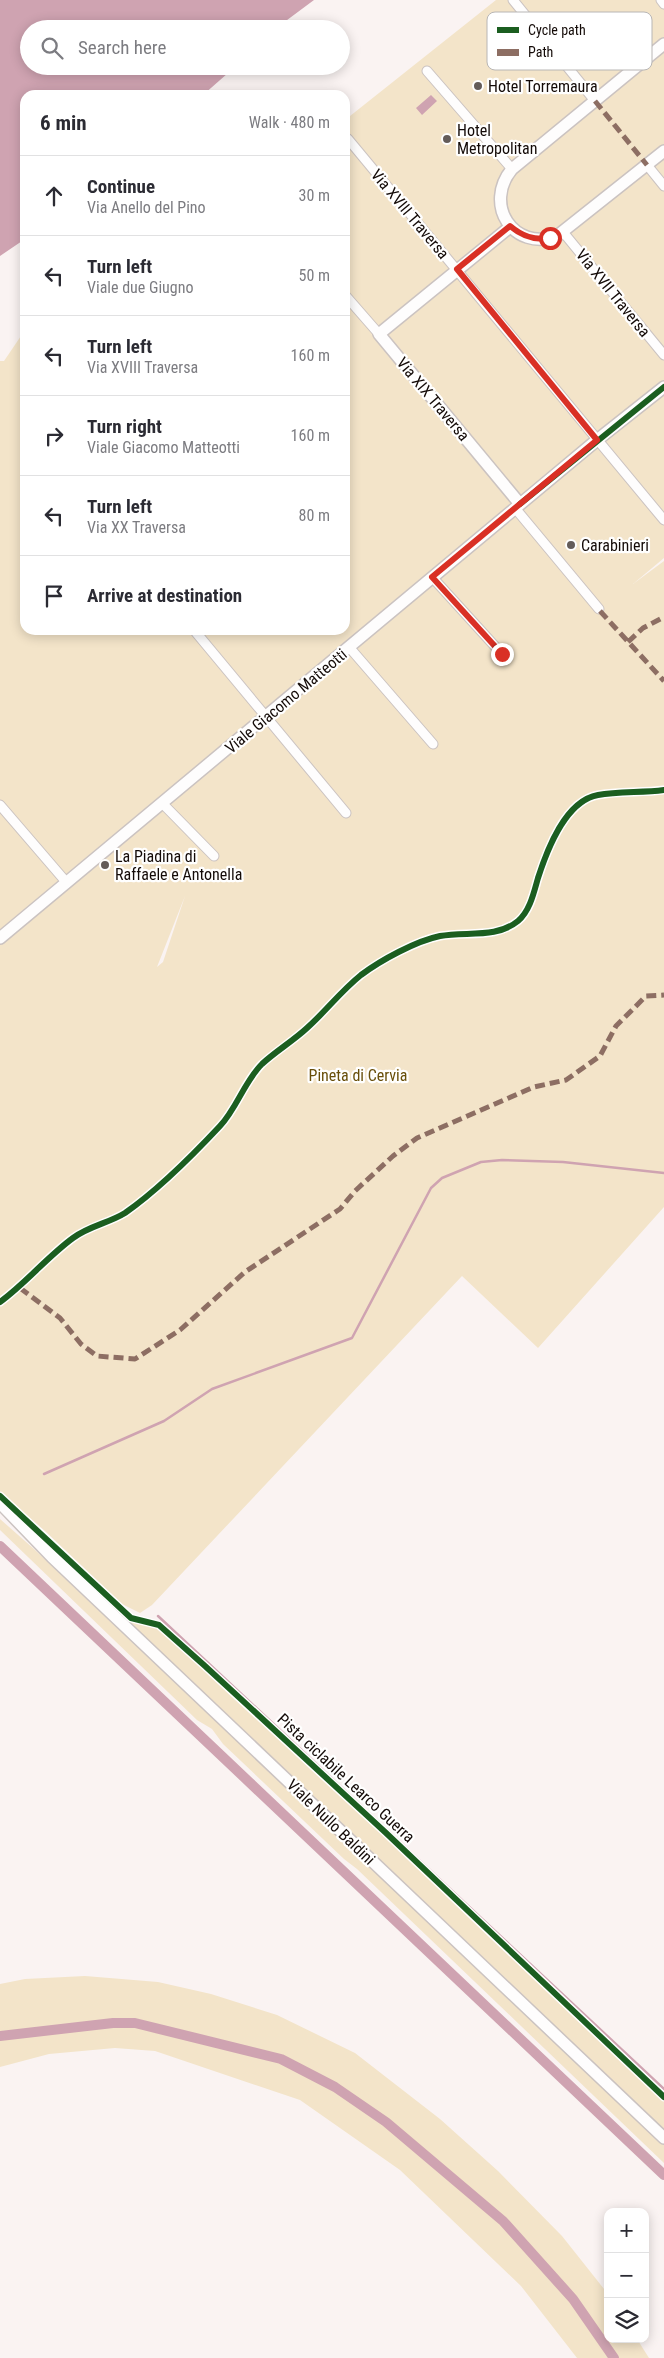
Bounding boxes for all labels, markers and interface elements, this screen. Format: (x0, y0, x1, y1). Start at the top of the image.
legend (487, 12, 652, 70)
search box (20, 20, 350, 75)
text: Cycle path (528, 22, 586, 38)
icon: search (38, 34, 66, 62)
text: Search here (78, 36, 166, 59)
text: Path (528, 44, 553, 60)
place label: Hotel Torremaura (488, 77, 598, 96)
marker: Hotel Torremaura (472, 80, 484, 92)
text: 6 min (40, 111, 87, 135)
text: Walk · 480 m (249, 113, 330, 132)
place label: Hotel Metropolitan (457, 121, 537, 158)
marker: Hotel Metropolitan (441, 133, 453, 145)
street label: Via XVIII Traversa (367, 165, 453, 263)
text: Continue (87, 175, 155, 198)
icon: ahead (40, 182, 68, 210)
text: 30 m (298, 186, 330, 205)
text: Via Anello del Pino (87, 198, 206, 217)
route start (539, 227, 562, 250)
street label: Via XVII Traversa (572, 245, 654, 341)
text: Turn left (87, 255, 152, 278)
icon: left (40, 262, 68, 290)
text: 50 m (298, 266, 330, 285)
text: Viale due Giugno (87, 278, 194, 297)
text: Turn left (87, 335, 152, 358)
icon: left (40, 342, 68, 370)
text: 160 m (291, 346, 330, 365)
street label: Via XIX Traversa (393, 353, 473, 445)
text: Via XVIII Traversa (87, 358, 198, 377)
text: Turn right (87, 415, 162, 438)
icon: right (40, 422, 68, 450)
text: 160 m (291, 426, 330, 445)
text: Viale Giacomo Matteotti (87, 438, 240, 457)
text: Turn left (87, 495, 152, 518)
icon: left (40, 502, 68, 530)
text: 80 m (298, 506, 330, 525)
text: Via XX Traversa (87, 518, 186, 537)
place label: Carabinieri (581, 536, 649, 555)
marker: Carabinieri (565, 539, 577, 551)
icon: arrive (40, 582, 68, 610)
text: Arrive at destination (87, 584, 242, 607)
route end (491, 643, 514, 666)
street label: Viale Giacomo Matteotti (221, 645, 351, 757)
place label: La Piadina di Raffaele e Antonella (115, 847, 242, 884)
marker: La Piadina di Raffaele e Antonella (99, 859, 111, 871)
park label: Pineta di Cervia (309, 1066, 407, 1085)
street label: Pista ciclabile Learco Guerra (274, 1710, 418, 1846)
street label: Viale Nullo Baldini (283, 1775, 379, 1869)
map controls (604, 2208, 649, 2343)
button: + (604, 2208, 649, 2253)
button: − (604, 2253, 649, 2298)
button: layers (604, 2298, 649, 2343)

